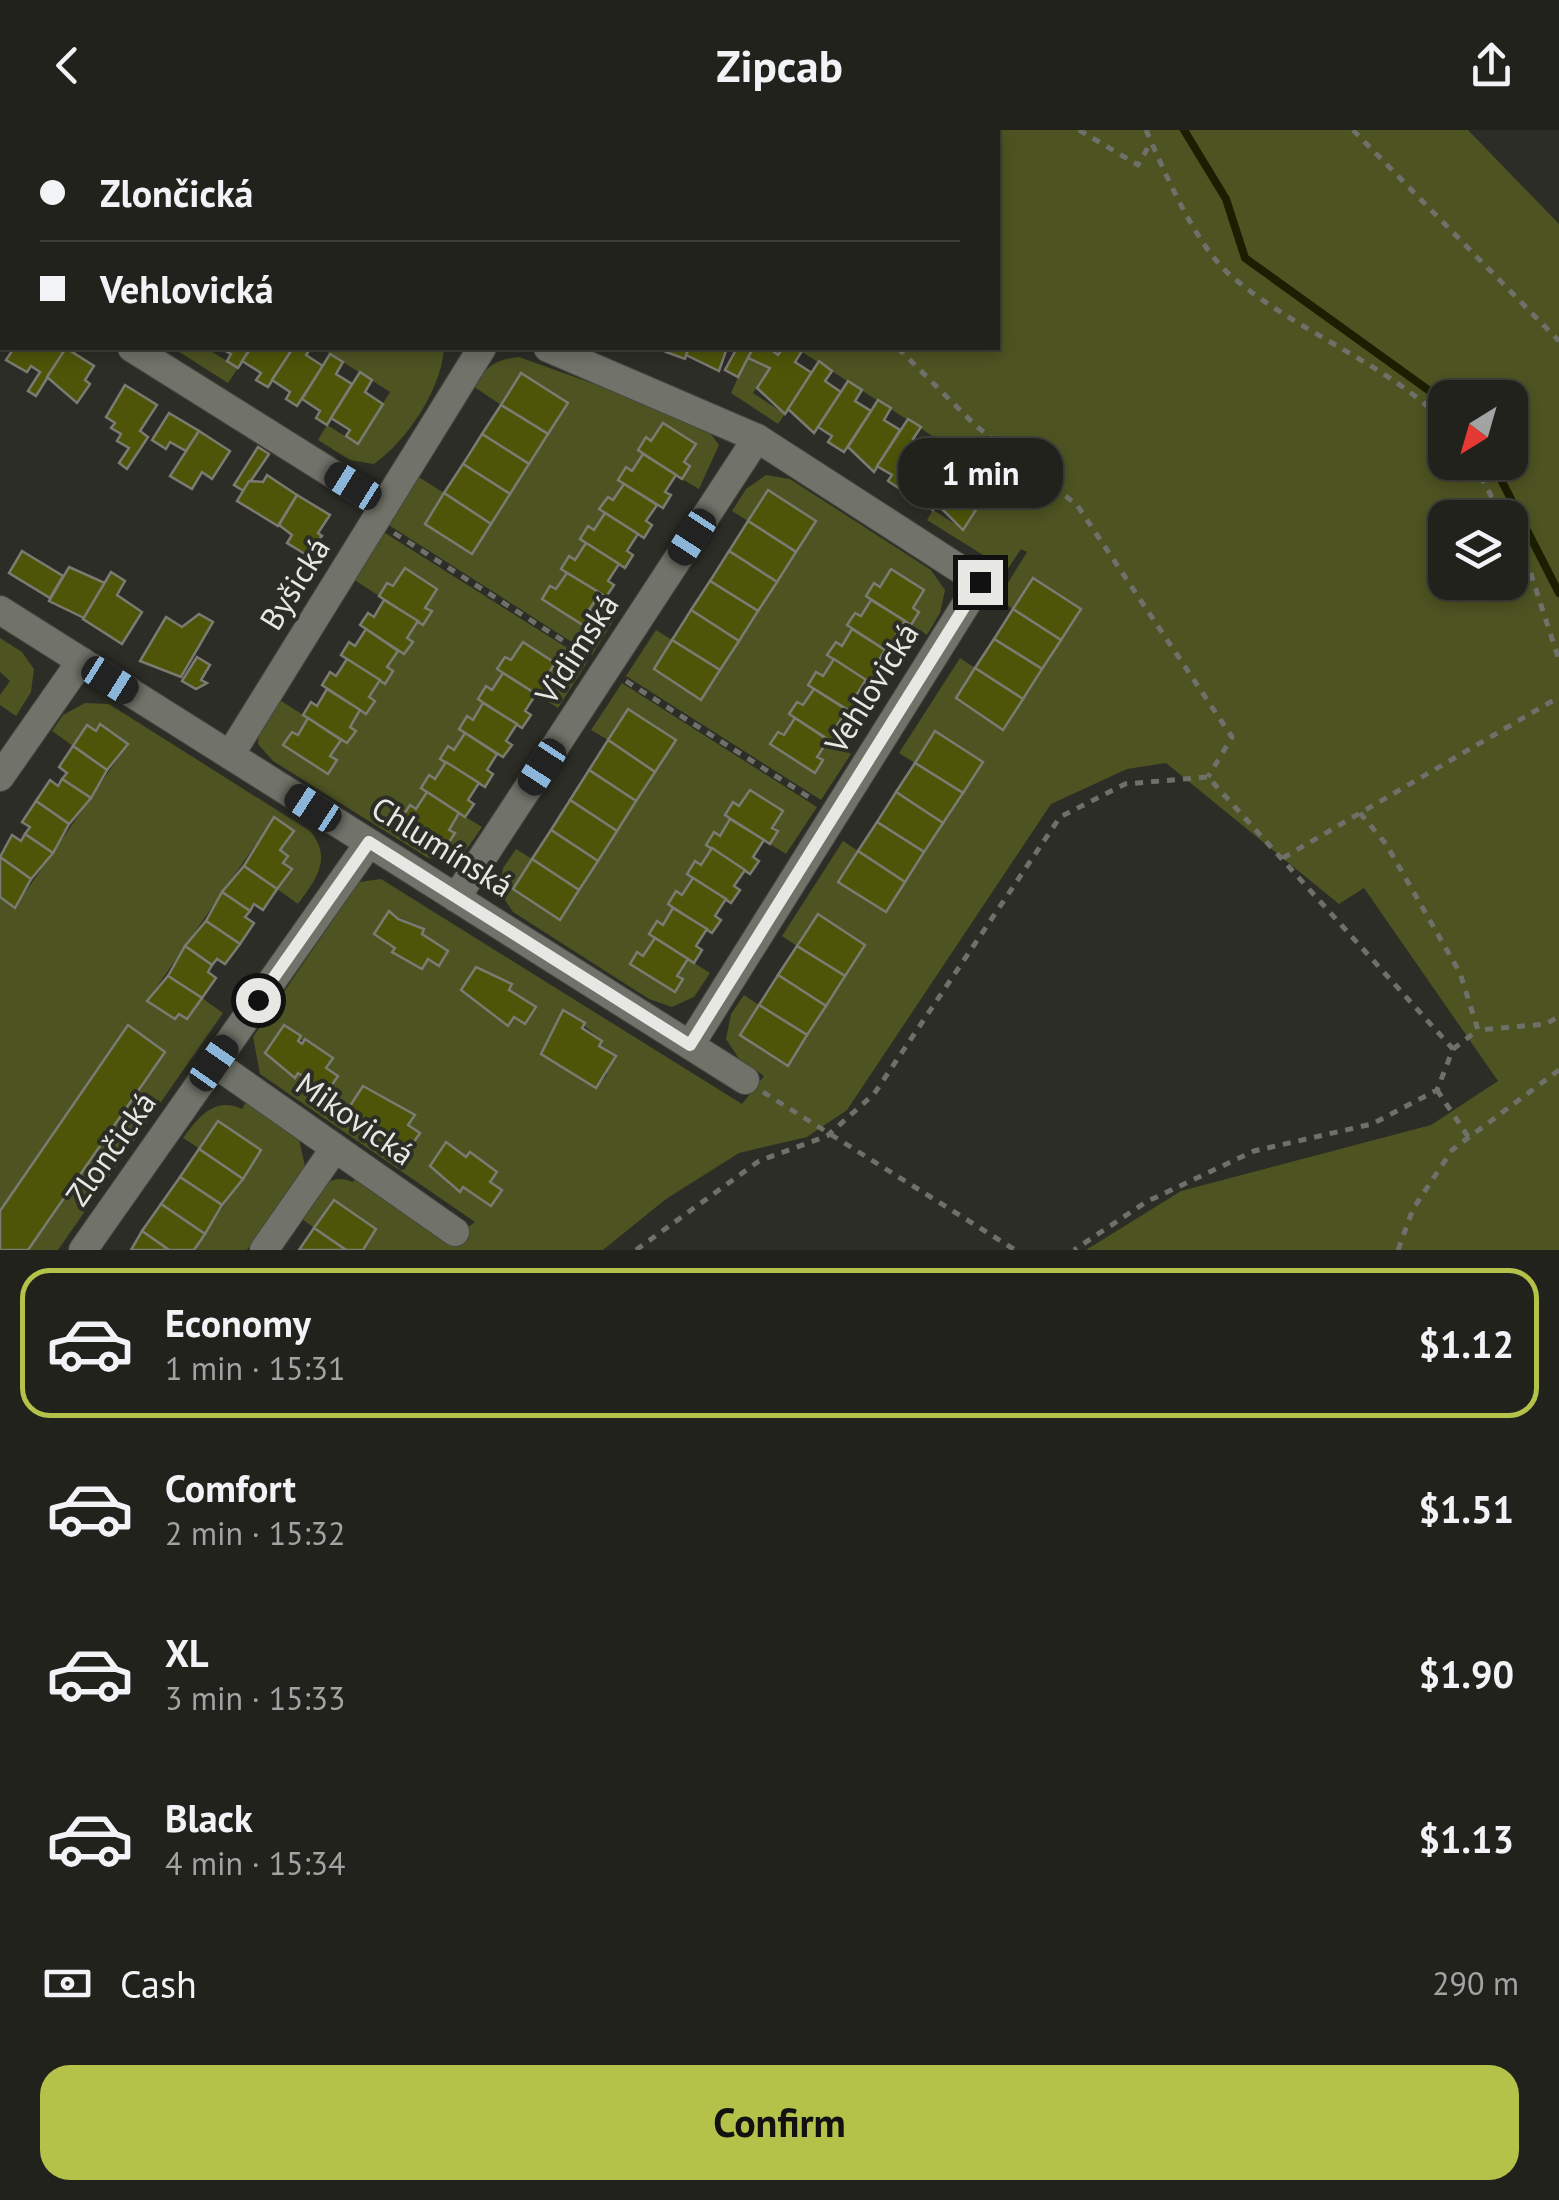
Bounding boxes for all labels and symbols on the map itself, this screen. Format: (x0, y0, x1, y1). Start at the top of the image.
north arrow (1428, 380, 1528, 480)
callout: 1 min (898, 437, 1062, 507)
car (320, 457, 386, 515)
car (663, 504, 721, 570)
street label: Byšická (250, 529, 339, 638)
route end (958, 560, 1003, 605)
street label: Vidimská (524, 585, 627, 712)
street label: Vehlovická (814, 615, 928, 761)
car (77, 651, 143, 709)
car (513, 734, 571, 800)
car (280, 779, 346, 837)
street label: Chlumínská (364, 786, 521, 906)
route start (236, 978, 281, 1023)
car (185, 1030, 243, 1096)
street label: Mikovická (288, 1062, 423, 1174)
street label: Zlončická (56, 1083, 165, 1214)

